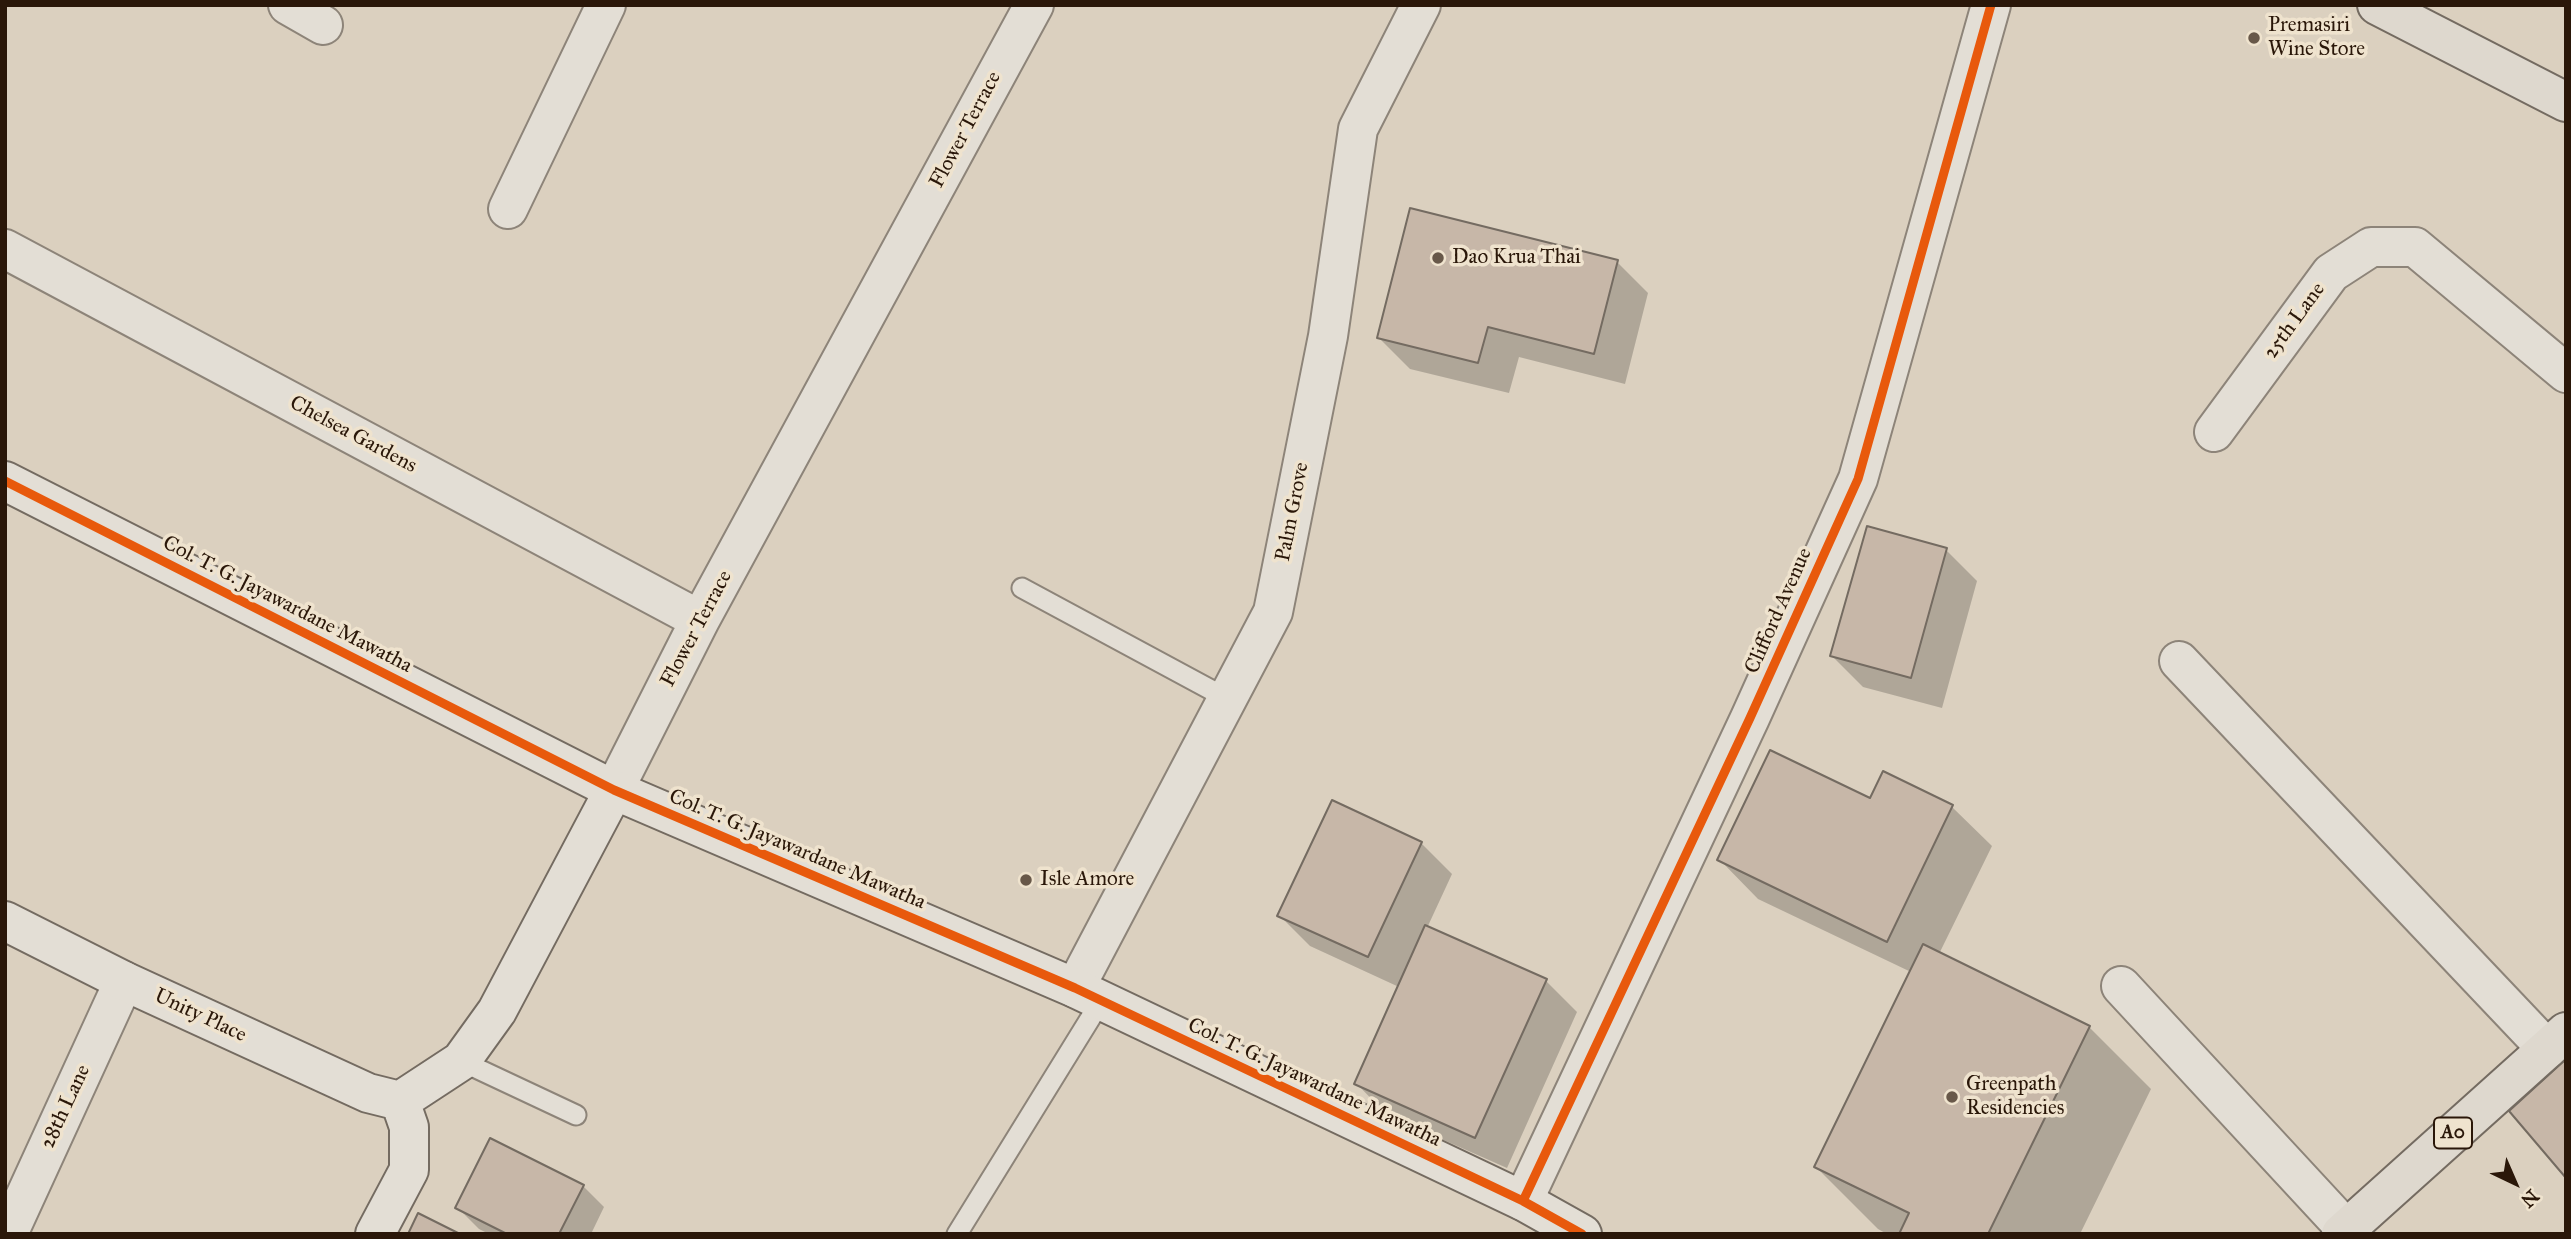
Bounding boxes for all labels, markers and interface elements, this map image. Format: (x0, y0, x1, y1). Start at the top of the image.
place label: Premasiri Wine Store (2268, 13, 2365, 63)
marker: Premasiri Wine Store (2246, 30, 2262, 46)
street label: Flower Terrace (925, 67, 1007, 193)
place label: Dao Krua Thai (1452, 245, 1581, 271)
marker: Dao Krua Thai (1430, 250, 1446, 266)
street label: 25th Lane (2259, 278, 2331, 364)
street label: Chelsea Gardens (285, 391, 421, 479)
street label: Palm Grove (1271, 460, 1315, 564)
street label: Col. T. G. Jayawardane Mawatha (158, 531, 416, 679)
street label: Clifford Avenue (1740, 544, 1818, 678)
street label: Flower Terrace (656, 566, 738, 692)
street label: Col. T. G. Jayawardane Mawatha (665, 784, 929, 916)
place label: Isle Amore (1040, 867, 1134, 893)
marker: Isle Amore (1018, 872, 1034, 888)
street label: Unity Place (150, 984, 250, 1048)
street label: Col. T. G. Jayawardane Mawatha (1183, 1013, 1445, 1153)
street label: 28th Lane (36, 1061, 96, 1153)
place label: Greenpath Residencies (1966, 1072, 2064, 1122)
marker: Greenpath Residencies (1944, 1089, 1960, 1105)
road number: A0 (2434, 1118, 2472, 1148)
north arrow (2480, 1148, 2550, 1218)
text: N (2516, 1185, 2544, 1212)

